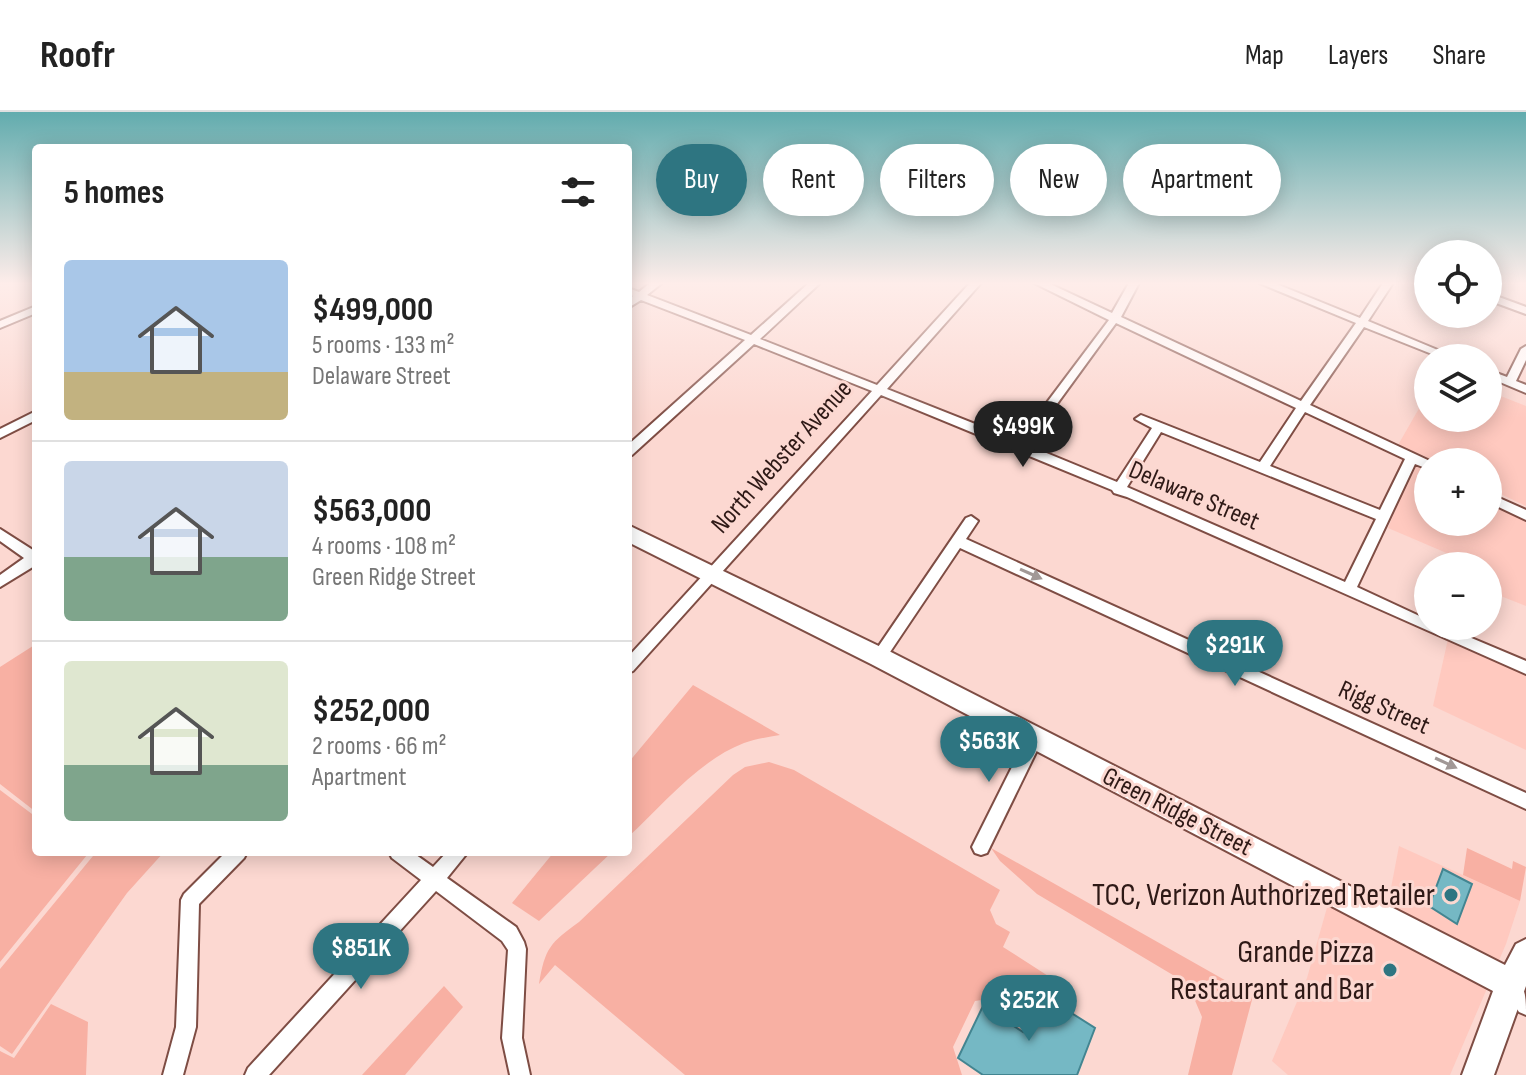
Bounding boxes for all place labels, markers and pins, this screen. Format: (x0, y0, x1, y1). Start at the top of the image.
pin: $499K (967, 401, 1079, 469)
pin: $291K (1179, 620, 1291, 688)
pin: $563K (933, 716, 1045, 784)
place label: TCC, Verizon Authorized Retailer (1092, 876, 1435, 915)
marker: TCC, Verizon Authorized Retailer (1442, 886, 1460, 904)
pin: $851K (305, 923, 417, 991)
place label: Grande Pizza Restaurant and Bar (1170, 933, 1374, 1009)
marker: Grande Pizza Restaurant and Bar (1381, 961, 1399, 979)
pin: $252K (973, 975, 1085, 1043)

